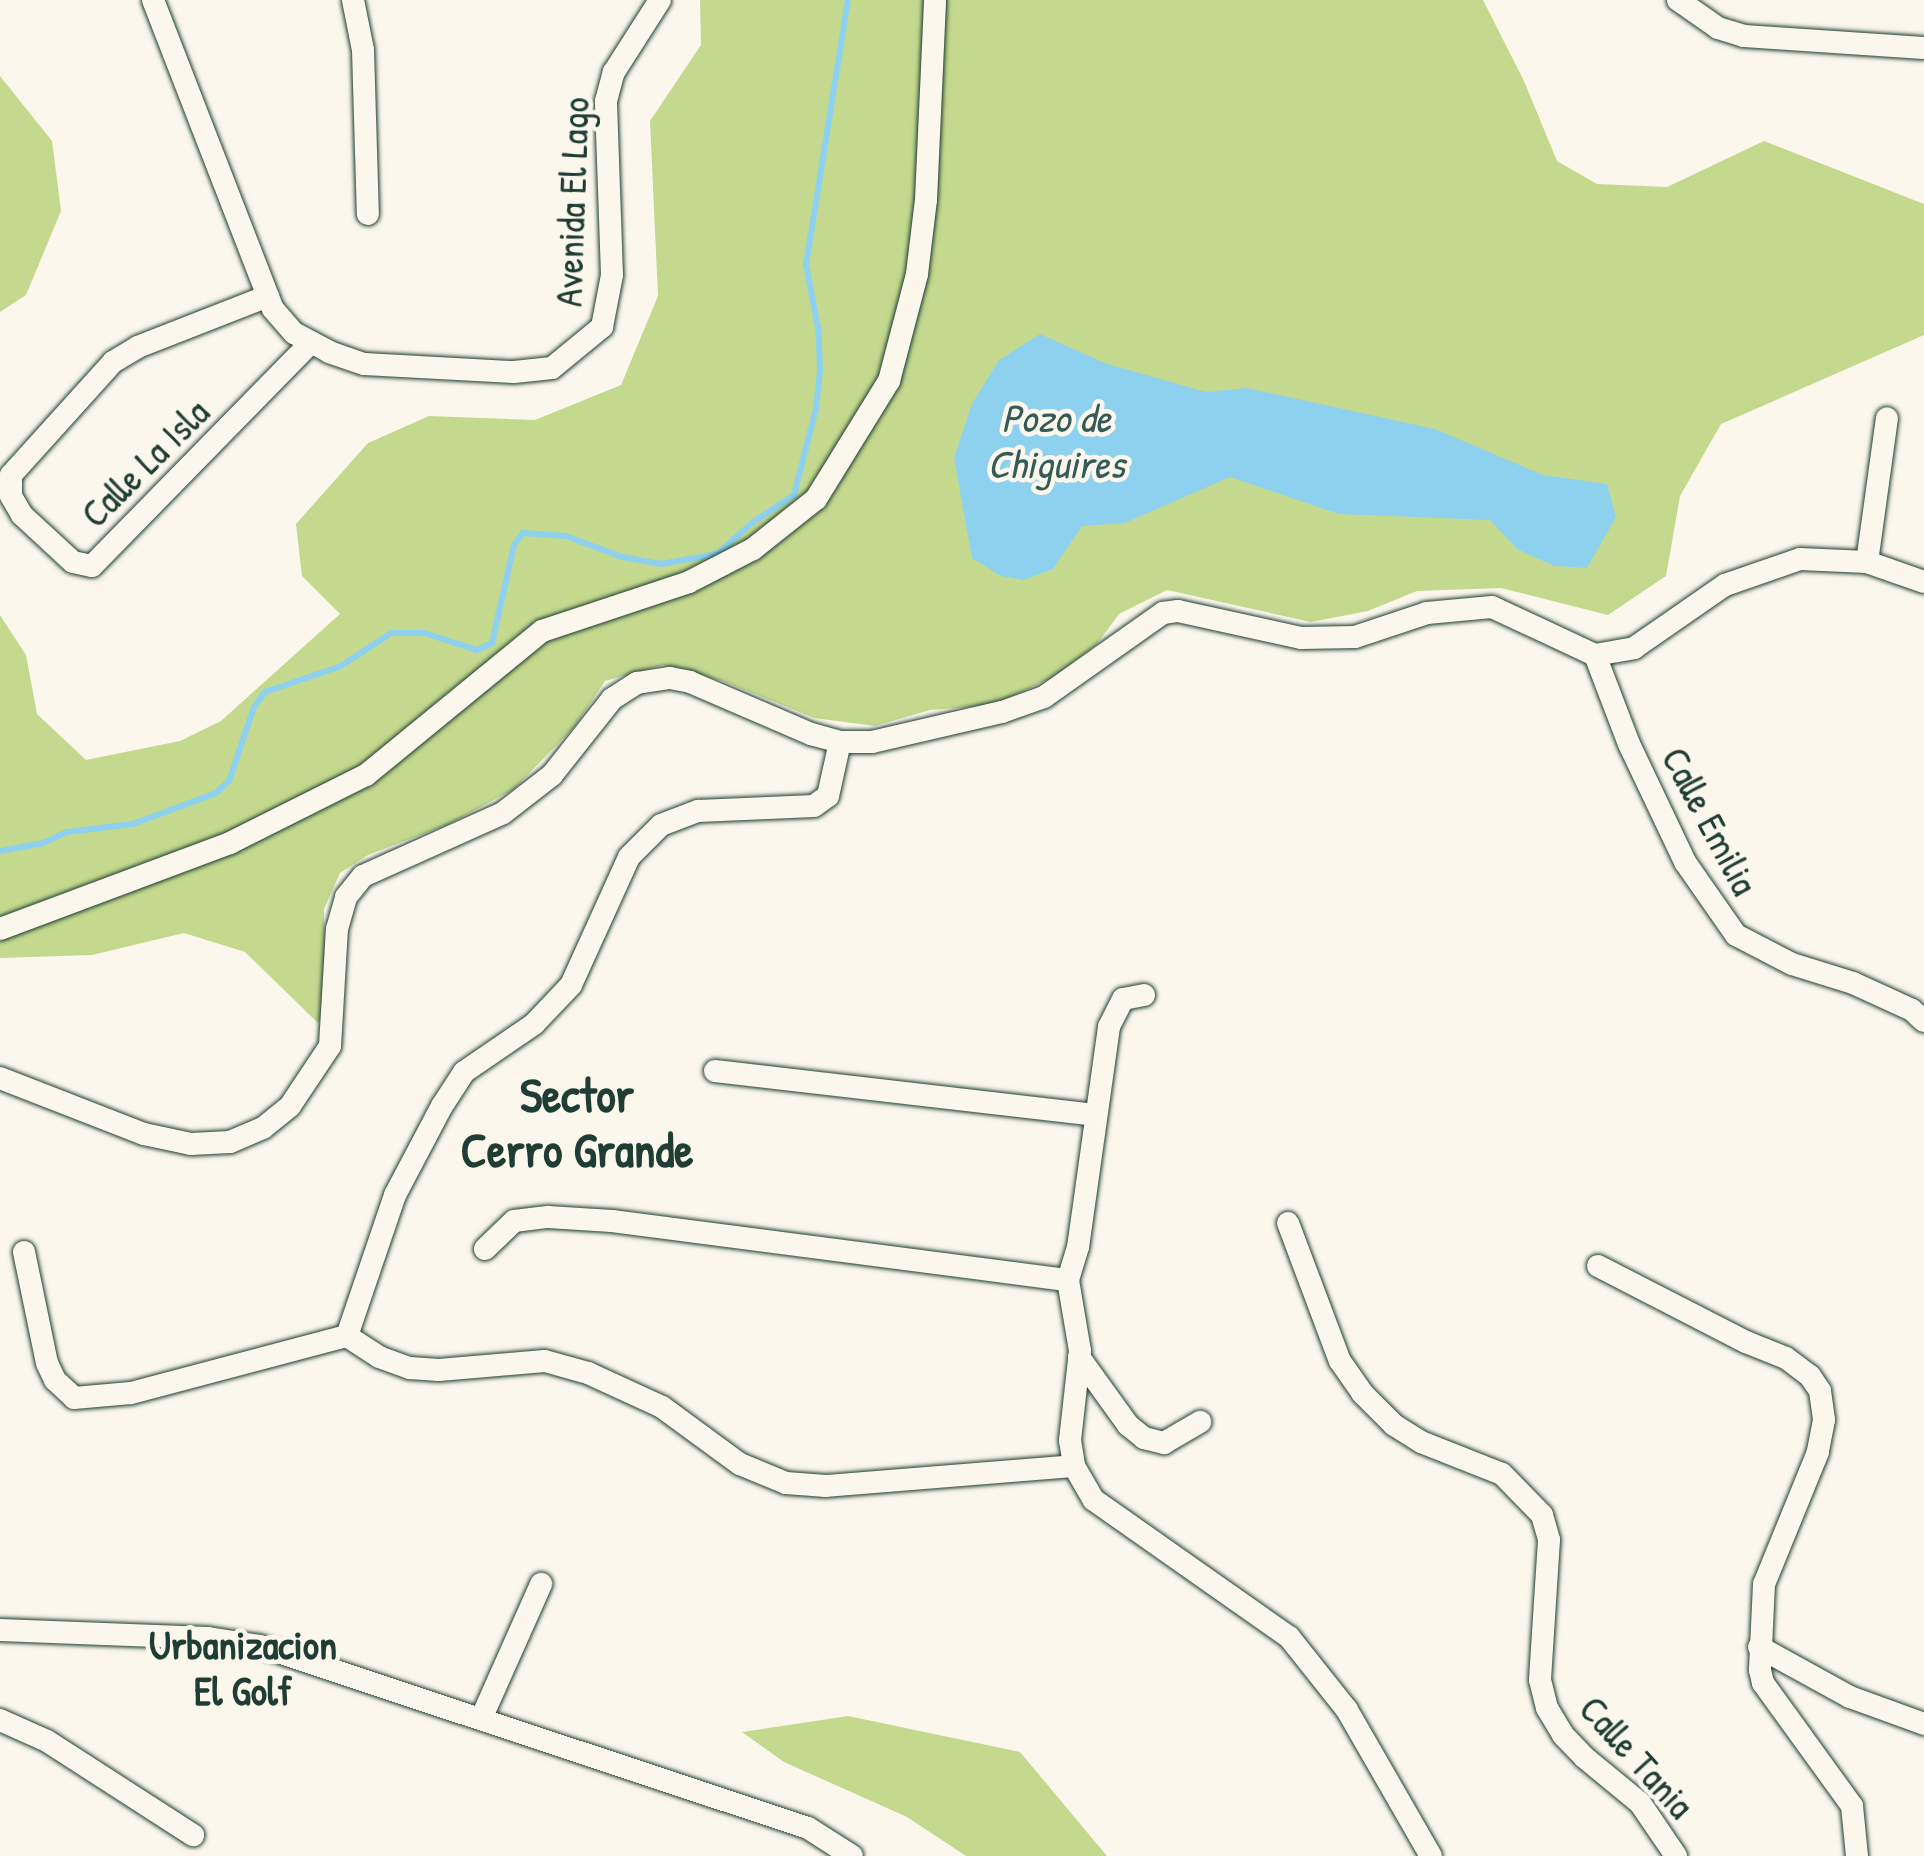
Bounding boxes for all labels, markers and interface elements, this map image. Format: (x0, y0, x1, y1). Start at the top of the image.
street label: Avenida El Lago (546, 96, 598, 308)
street label: Calle La Isla (71, 389, 219, 537)
water label: Pozo de Chiguires (987, 393, 1125, 487)
street label: Calle Emilia (1652, 739, 1768, 903)
district label: Sector Cerro Grande (461, 1065, 693, 1178)
district label: Urbanizacion El Golf (149, 1620, 337, 1714)
street label: Calle Tania (1570, 1686, 1704, 1828)

